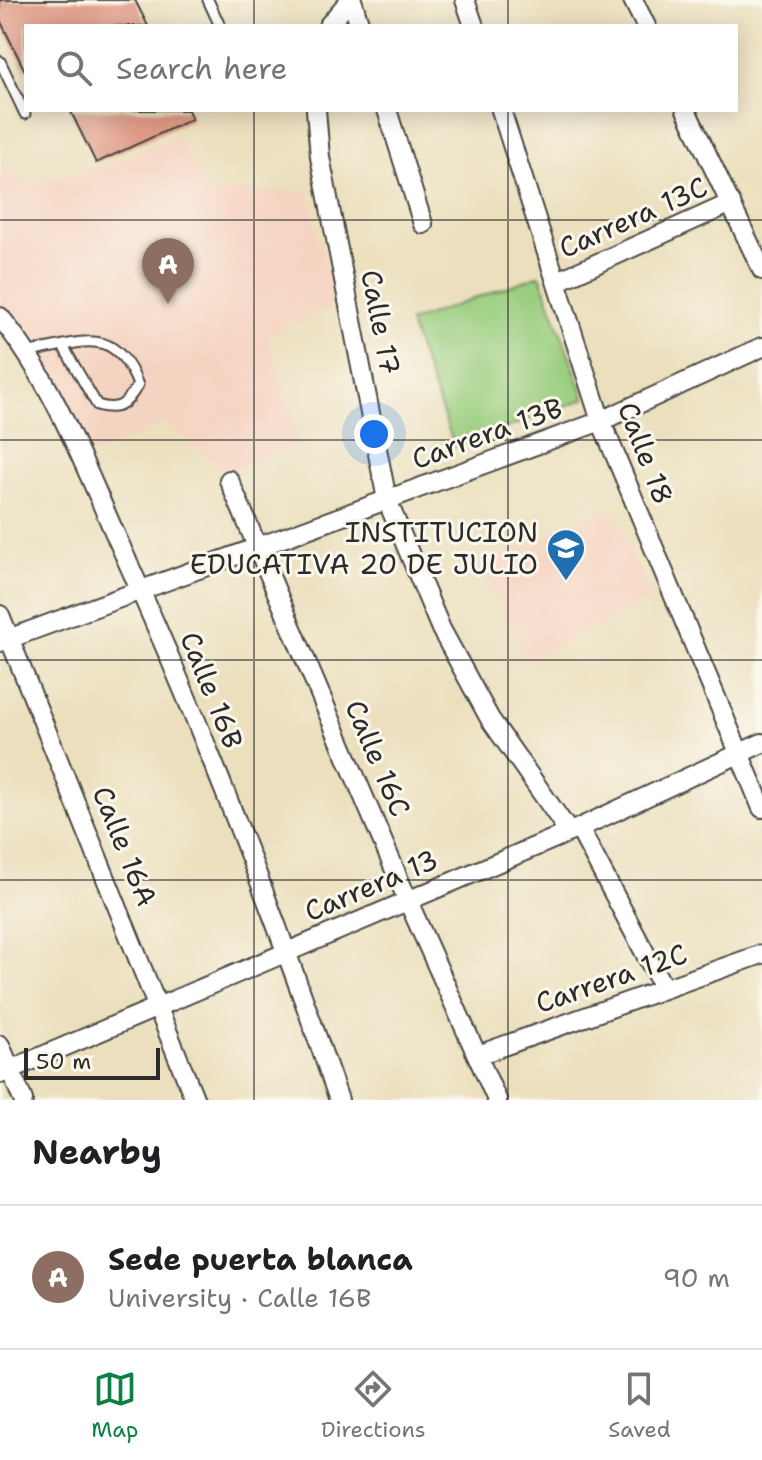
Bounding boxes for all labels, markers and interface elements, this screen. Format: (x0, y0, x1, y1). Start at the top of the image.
search box (24, 24, 738, 112)
icon: search (52, 46, 96, 90)
text: Search here (116, 48, 287, 89)
street label: Carrera 13C (553, 167, 713, 267)
pin: A (142, 238, 194, 304)
street label: Calle 17 (352, 266, 410, 378)
street label: Carrera 13B (406, 388, 568, 478)
street label: Calle 18 (609, 396, 683, 510)
your location (354, 414, 394, 454)
place label: INSTITUCION EDUCATIVA 20 DE JULIO (190, 513, 538, 583)
school or university icon: INSTITUCION EDUCATIVA 20 DE JULIO (545, 527, 587, 582)
street label: Calle 16B (171, 626, 253, 754)
street label: Calle 16C (336, 694, 420, 822)
street label: Calle 16A (84, 780, 166, 912)
street label: Carrera 13 (298, 840, 444, 930)
street label: Carrera 12C (530, 934, 692, 1022)
scale bar (24, 1044, 160, 1080)
text: 50 m (36, 1047, 91, 1076)
text: Nearby (32, 1129, 162, 1175)
text: Sede puerta blanca (108, 1239, 413, 1280)
text: A (48, 1260, 68, 1295)
text: 90 m (663, 1260, 730, 1295)
text: University · Calle 16B (108, 1280, 371, 1315)
tab: Map (91, 1367, 138, 1444)
tab: Directions (321, 1367, 426, 1444)
tab: Saved (608, 1367, 671, 1444)

